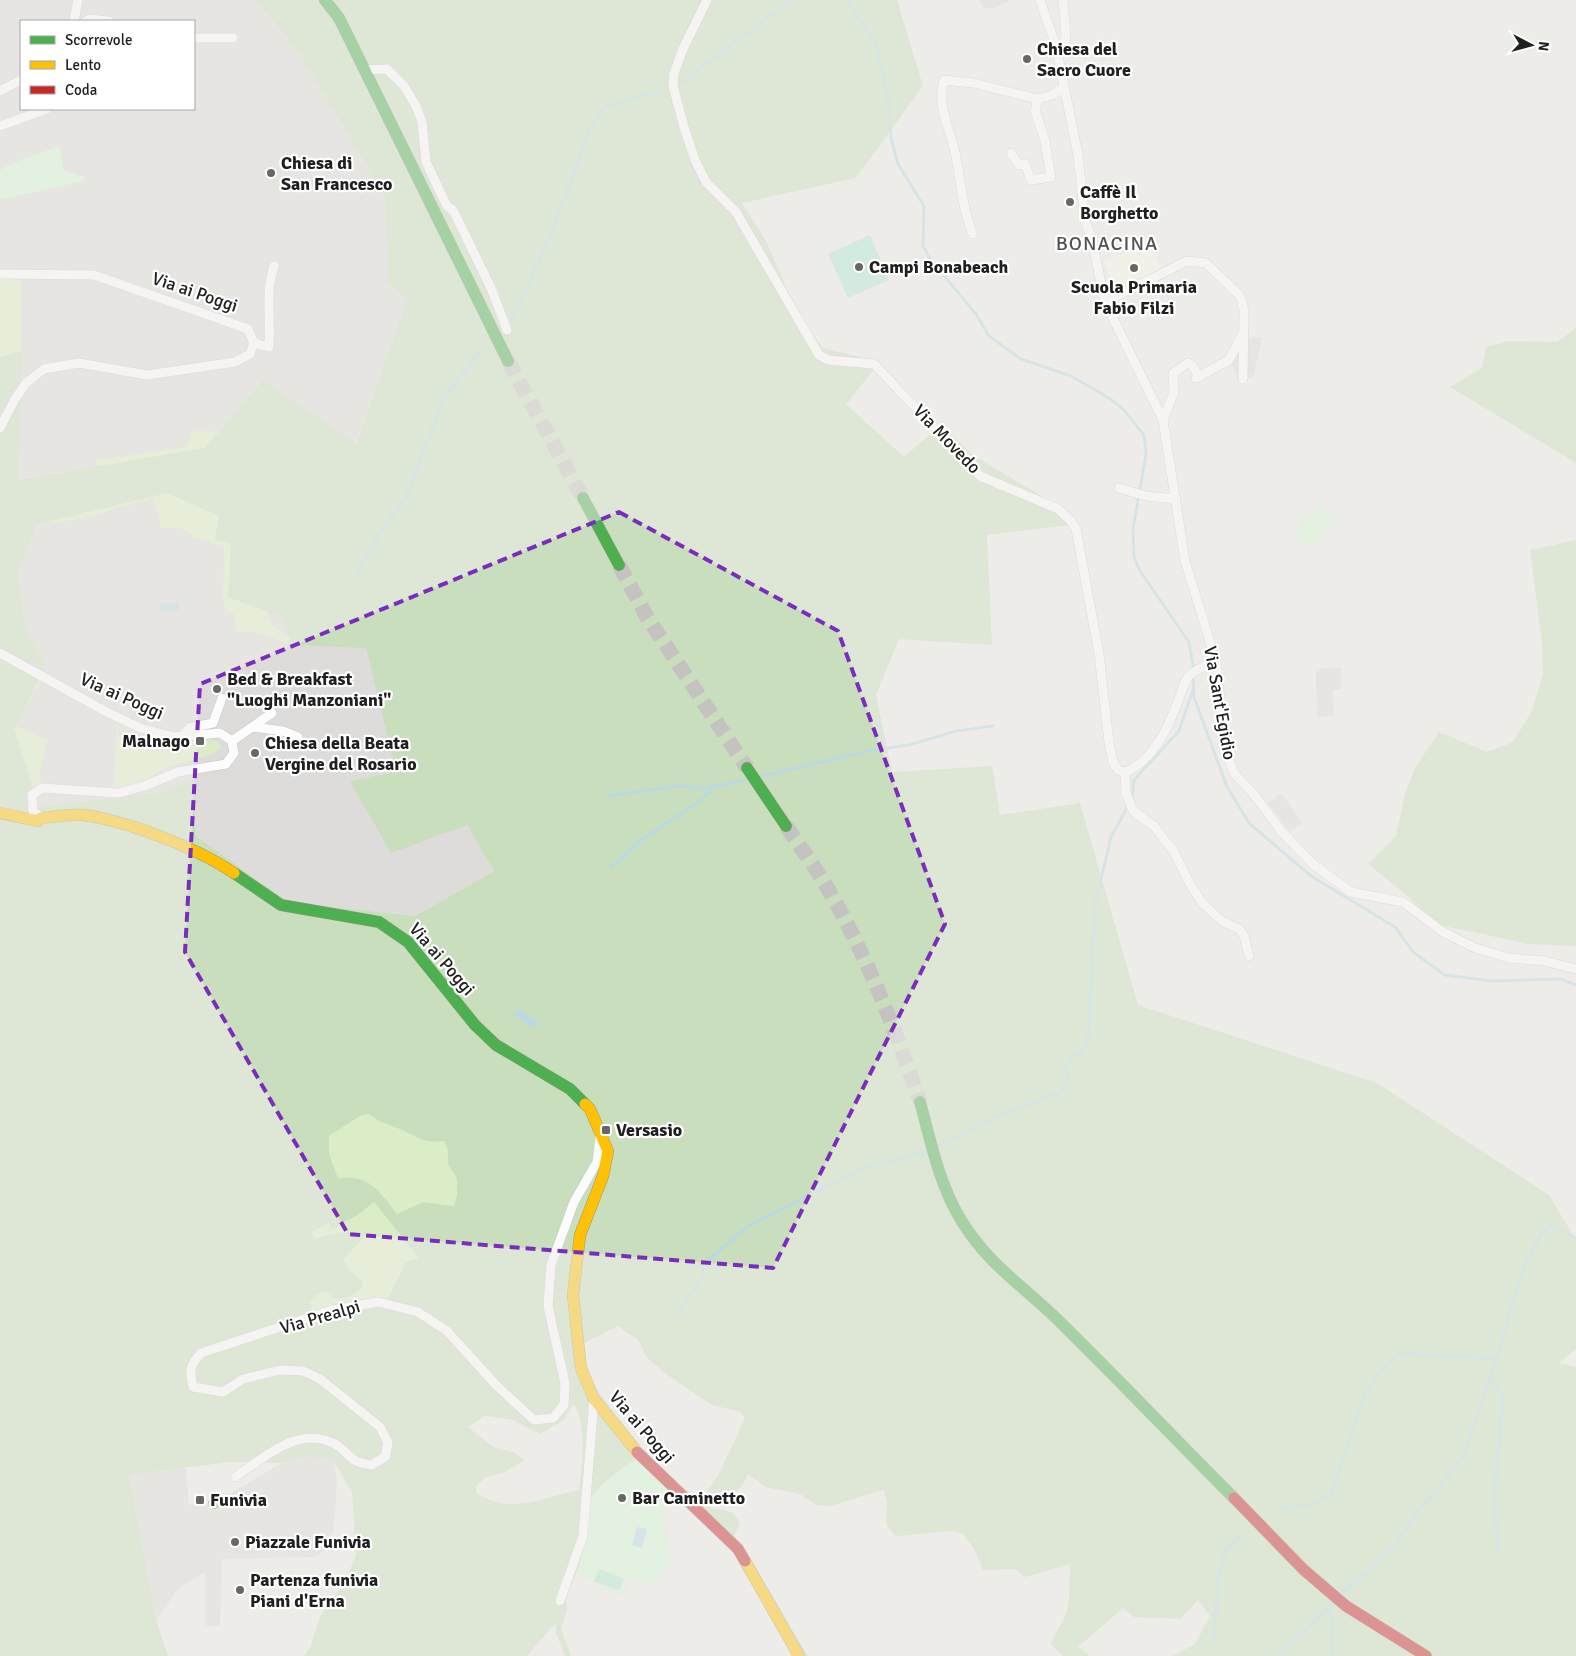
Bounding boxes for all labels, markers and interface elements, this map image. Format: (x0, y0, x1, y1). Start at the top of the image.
legend (20, 20, 195, 110)
north arrow (1506, 20, 1556, 70)
text: Scorrevole (65, 31, 132, 49)
place label: Chiesa del Sacro Cuore (1037, 38, 1131, 81)
text: N (1534, 41, 1552, 52)
marker: Chiesa del Sacro Cuore (1021, 53, 1033, 65)
text: Lento (65, 56, 101, 74)
text: Coda (65, 81, 97, 99)
place label: Chiesa di San Francesco (281, 152, 392, 195)
marker: Chiesa di San Francesco (265, 167, 277, 179)
place label: Caffè Il Borghetto (1080, 181, 1159, 224)
marker: Caffè Il Borghetto (1064, 196, 1076, 208)
district label: BONACINA (1056, 231, 1158, 256)
place label: Campi Bonabeach (869, 256, 1009, 278)
marker: Campi Bonabeach (853, 261, 865, 273)
marker: Scuola Primaria Fabio Filzi (1128, 262, 1140, 274)
street label: Via ai Poggi (149, 267, 241, 317)
place label: Scuola Primaria Fabio Filzi (1071, 276, 1197, 319)
street label: Via Movedo (909, 400, 985, 478)
street label: Via Sant'Egidio (1199, 644, 1241, 762)
street label: Via ai Poggi (77, 668, 167, 724)
place label: Bed & Breakfast "Luoghi Manzoniani" (227, 668, 391, 711)
marker: Bed & Breakfast "Luoghi Manzoniani" (211, 683, 223, 695)
place label: Malnago (122, 730, 190, 752)
place label: Chiesa della Beata Vergine del Rosario (265, 732, 417, 775)
marker: Malnago (194, 735, 206, 747)
marker: Chiesa della Beata Vergine del Rosario (249, 747, 261, 759)
street label: Via ai Poggi (404, 918, 480, 1000)
place label: Versasio (616, 1119, 682, 1141)
marker: Versasio (600, 1124, 612, 1136)
street label: Via Prealpi (277, 1295, 363, 1339)
street label: Via ai Poggi (604, 1386, 680, 1468)
place label: Bar Caminetto (632, 1487, 745, 1509)
place label: Funivia (210, 1489, 267, 1511)
marker: Bar Caminetto (616, 1492, 628, 1504)
marker: Funivia (194, 1494, 206, 1506)
place label: Piazzale Funivia (245, 1531, 371, 1553)
marker: Piazzale Funivia (229, 1536, 241, 1548)
place label: Partenza funivia Piani d'Erna (250, 1569, 378, 1612)
marker: Partenza funivia Piani d'Erna (234, 1584, 246, 1596)

